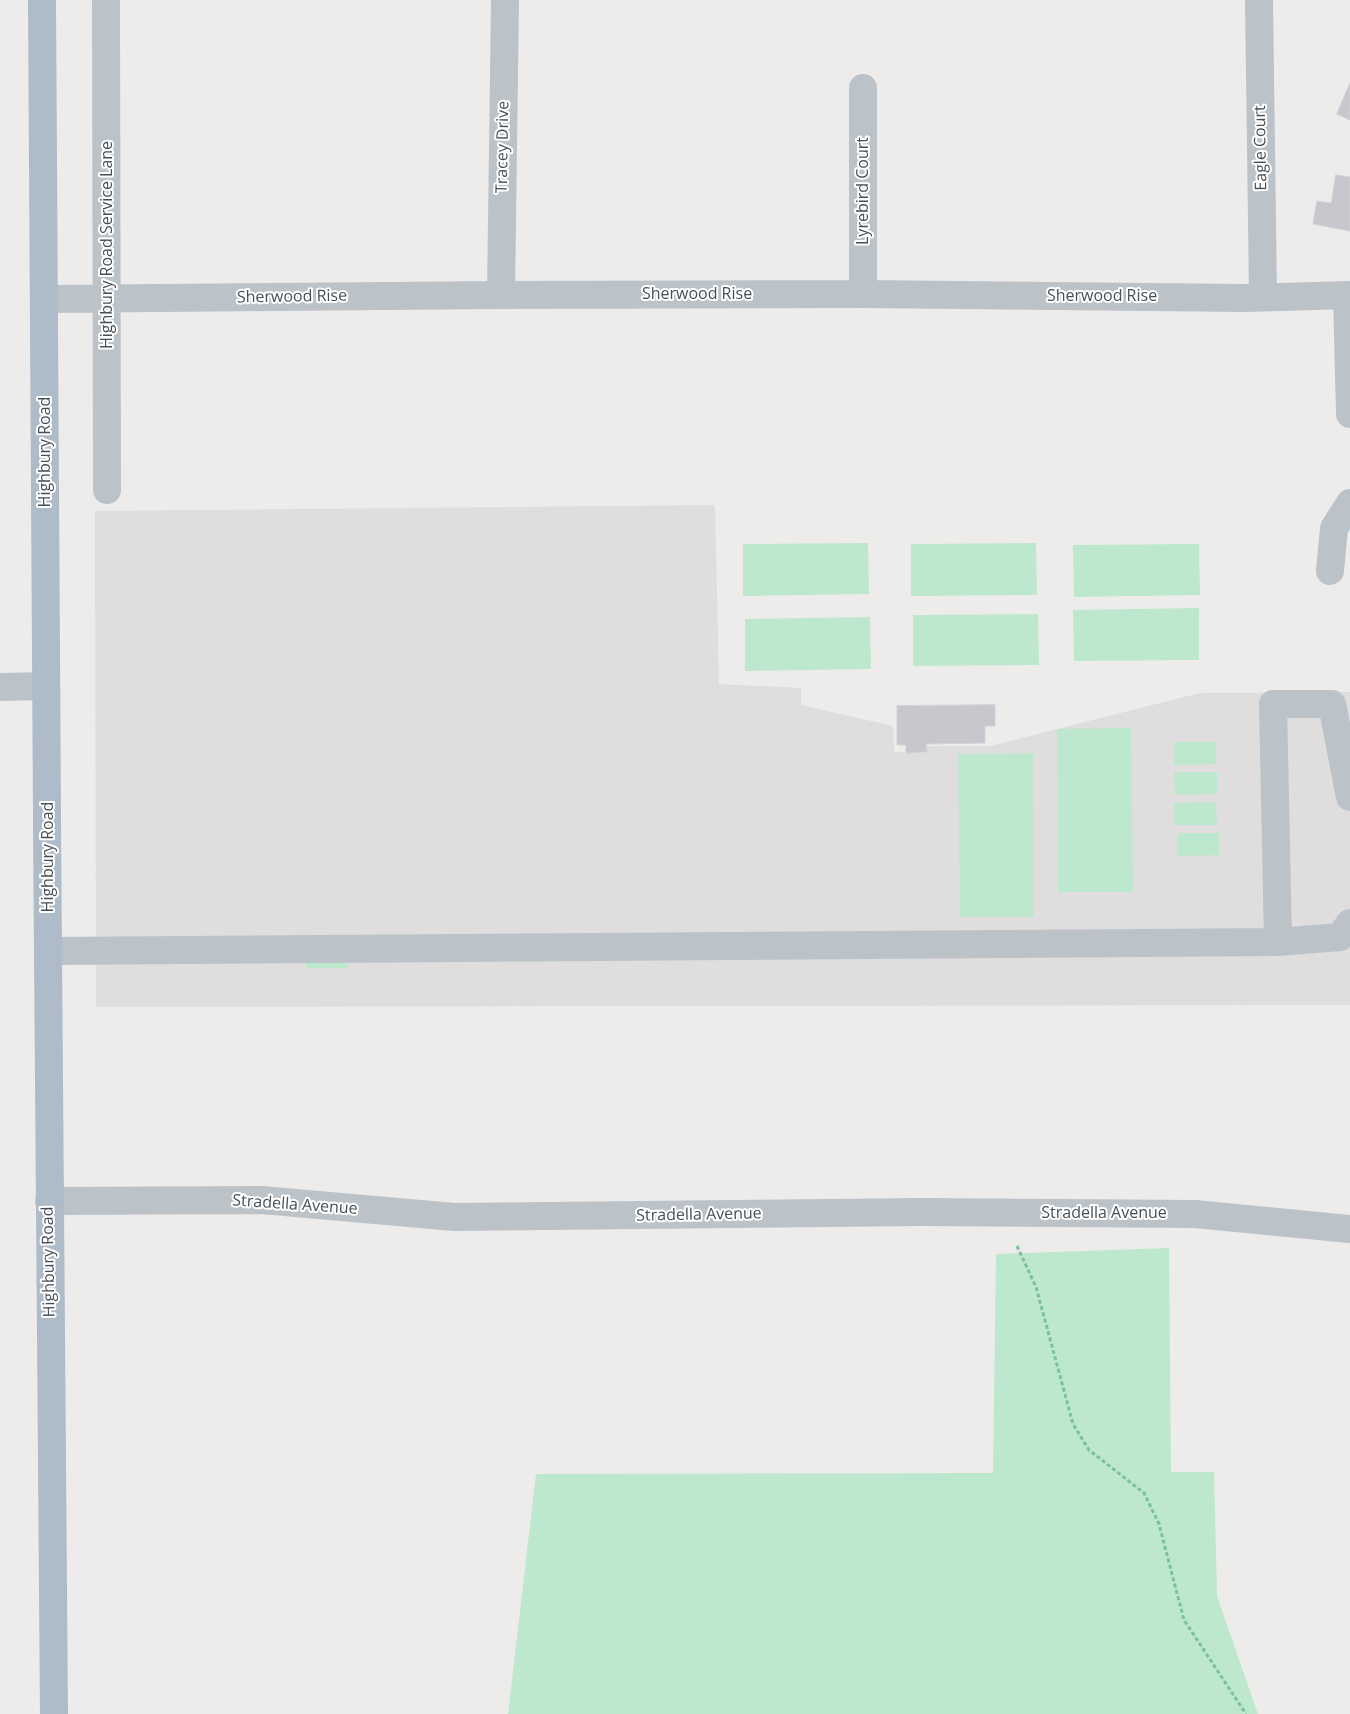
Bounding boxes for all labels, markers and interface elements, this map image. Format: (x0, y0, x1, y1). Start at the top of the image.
street label: Tracey Drive (493, 101, 513, 193)
street label: Eagle Court (1251, 105, 1271, 191)
street label: Lyrebird Court (853, 137, 873, 245)
street label: Highbury Road Service Lane (97, 141, 117, 349)
street label: Sherwood Rise (642, 284, 752, 304)
street label: Sherwood Rise (237, 286, 347, 308)
street label: Sherwood Rise (1047, 286, 1157, 306)
street label: Highbury Road (35, 397, 55, 507)
street label: Highbury Road (38, 802, 58, 912)
street label: Stradella Avenue (232, 1191, 358, 1219)
street label: Stradella Avenue (1041, 1203, 1167, 1223)
street label: Stradella Avenue (636, 1204, 762, 1226)
street label: Highbury Road (38, 1206, 60, 1318)

